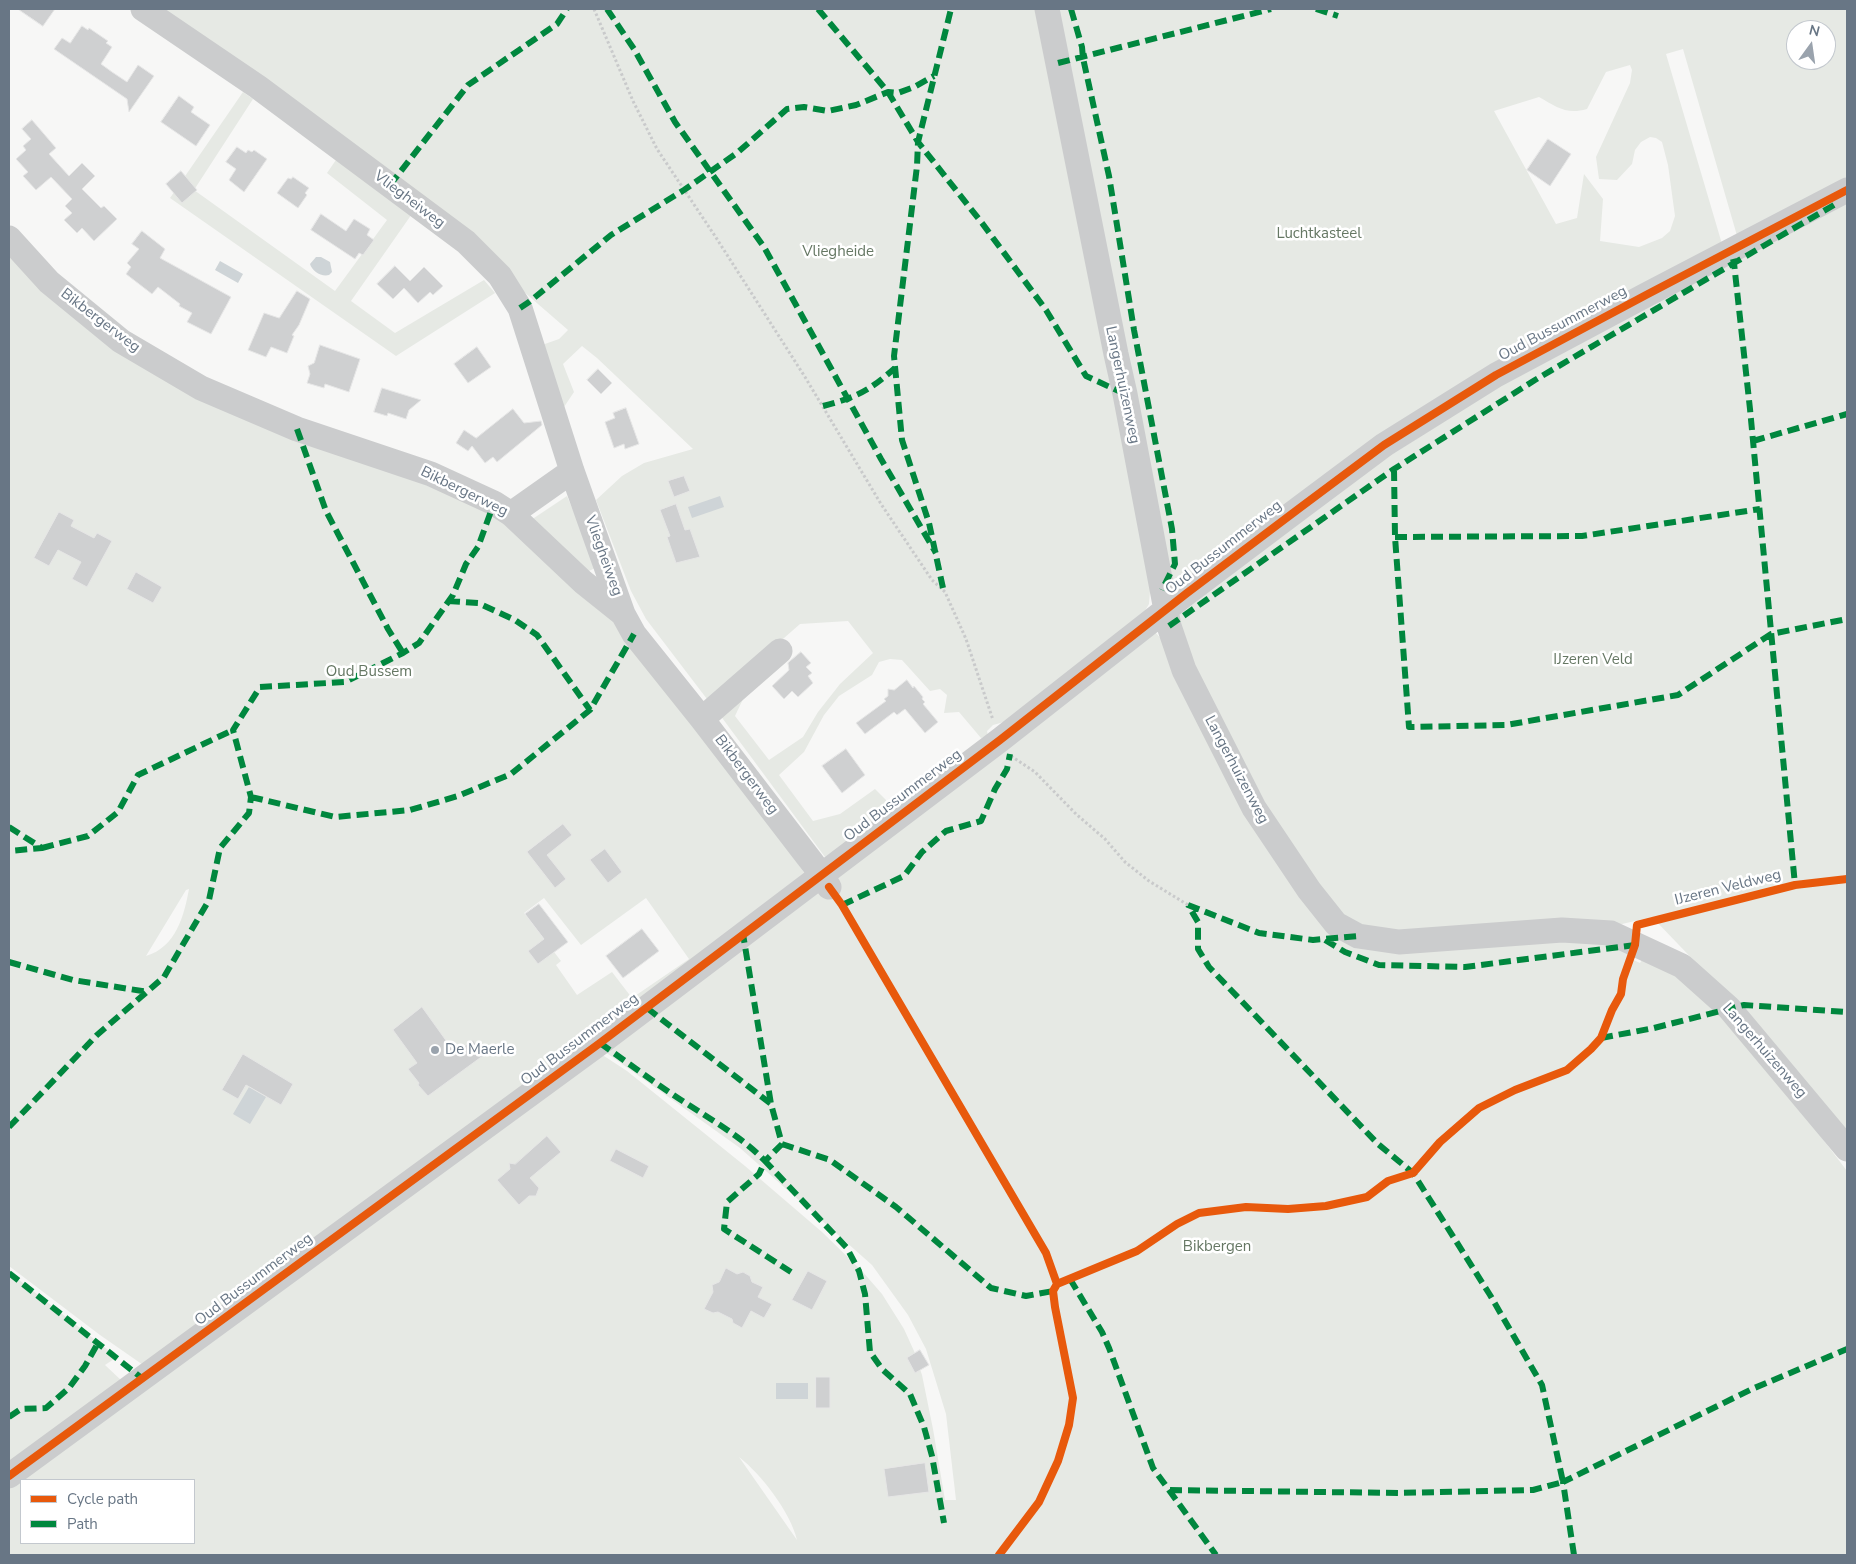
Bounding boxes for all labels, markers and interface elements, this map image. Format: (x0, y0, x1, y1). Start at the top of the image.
north arrow (1786, 20, 1836, 70)
text: N (1807, 20, 1822, 41)
street label: Vliegheiweg (370, 167, 448, 233)
park label: Luchtkasteel (1276, 225, 1362, 243)
park label: Vliegheide (802, 243, 874, 261)
street label: Oud Bussummerweg (1496, 283, 1630, 365)
street label: Bikbergerweg (57, 285, 143, 357)
street label: Langerhuizenweg (1101, 325, 1143, 445)
street label: Bikbergerweg (417, 463, 511, 521)
street label: Oud Bussummerweg (1162, 497, 1286, 599)
street label: Vliegheiweg (580, 513, 626, 599)
park label: IJzeren Veld (1553, 651, 1633, 669)
park label: Oud Bussem (326, 663, 412, 681)
street label: Langerhuizenweg (1200, 713, 1272, 827)
street label: Bikbergerweg (710, 732, 782, 818)
street label: Oud Bussummerweg (841, 746, 965, 846)
street label: IJzeren Veldweg (1673, 866, 1783, 910)
street label: Oud Bussummerweg (518, 990, 642, 1090)
street label: Langerhuizenweg (1718, 1000, 1810, 1102)
place label: De Maerle (445, 1041, 514, 1059)
marker: De Maerle (429, 1044, 441, 1056)
street label: Oud Bussummerweg (192, 1230, 316, 1330)
park label: Bikbergen (1183, 1238, 1251, 1256)
legend (20, 1479, 195, 1544)
text: Cycle path (67, 1489, 138, 1509)
text: Path (67, 1514, 98, 1534)

